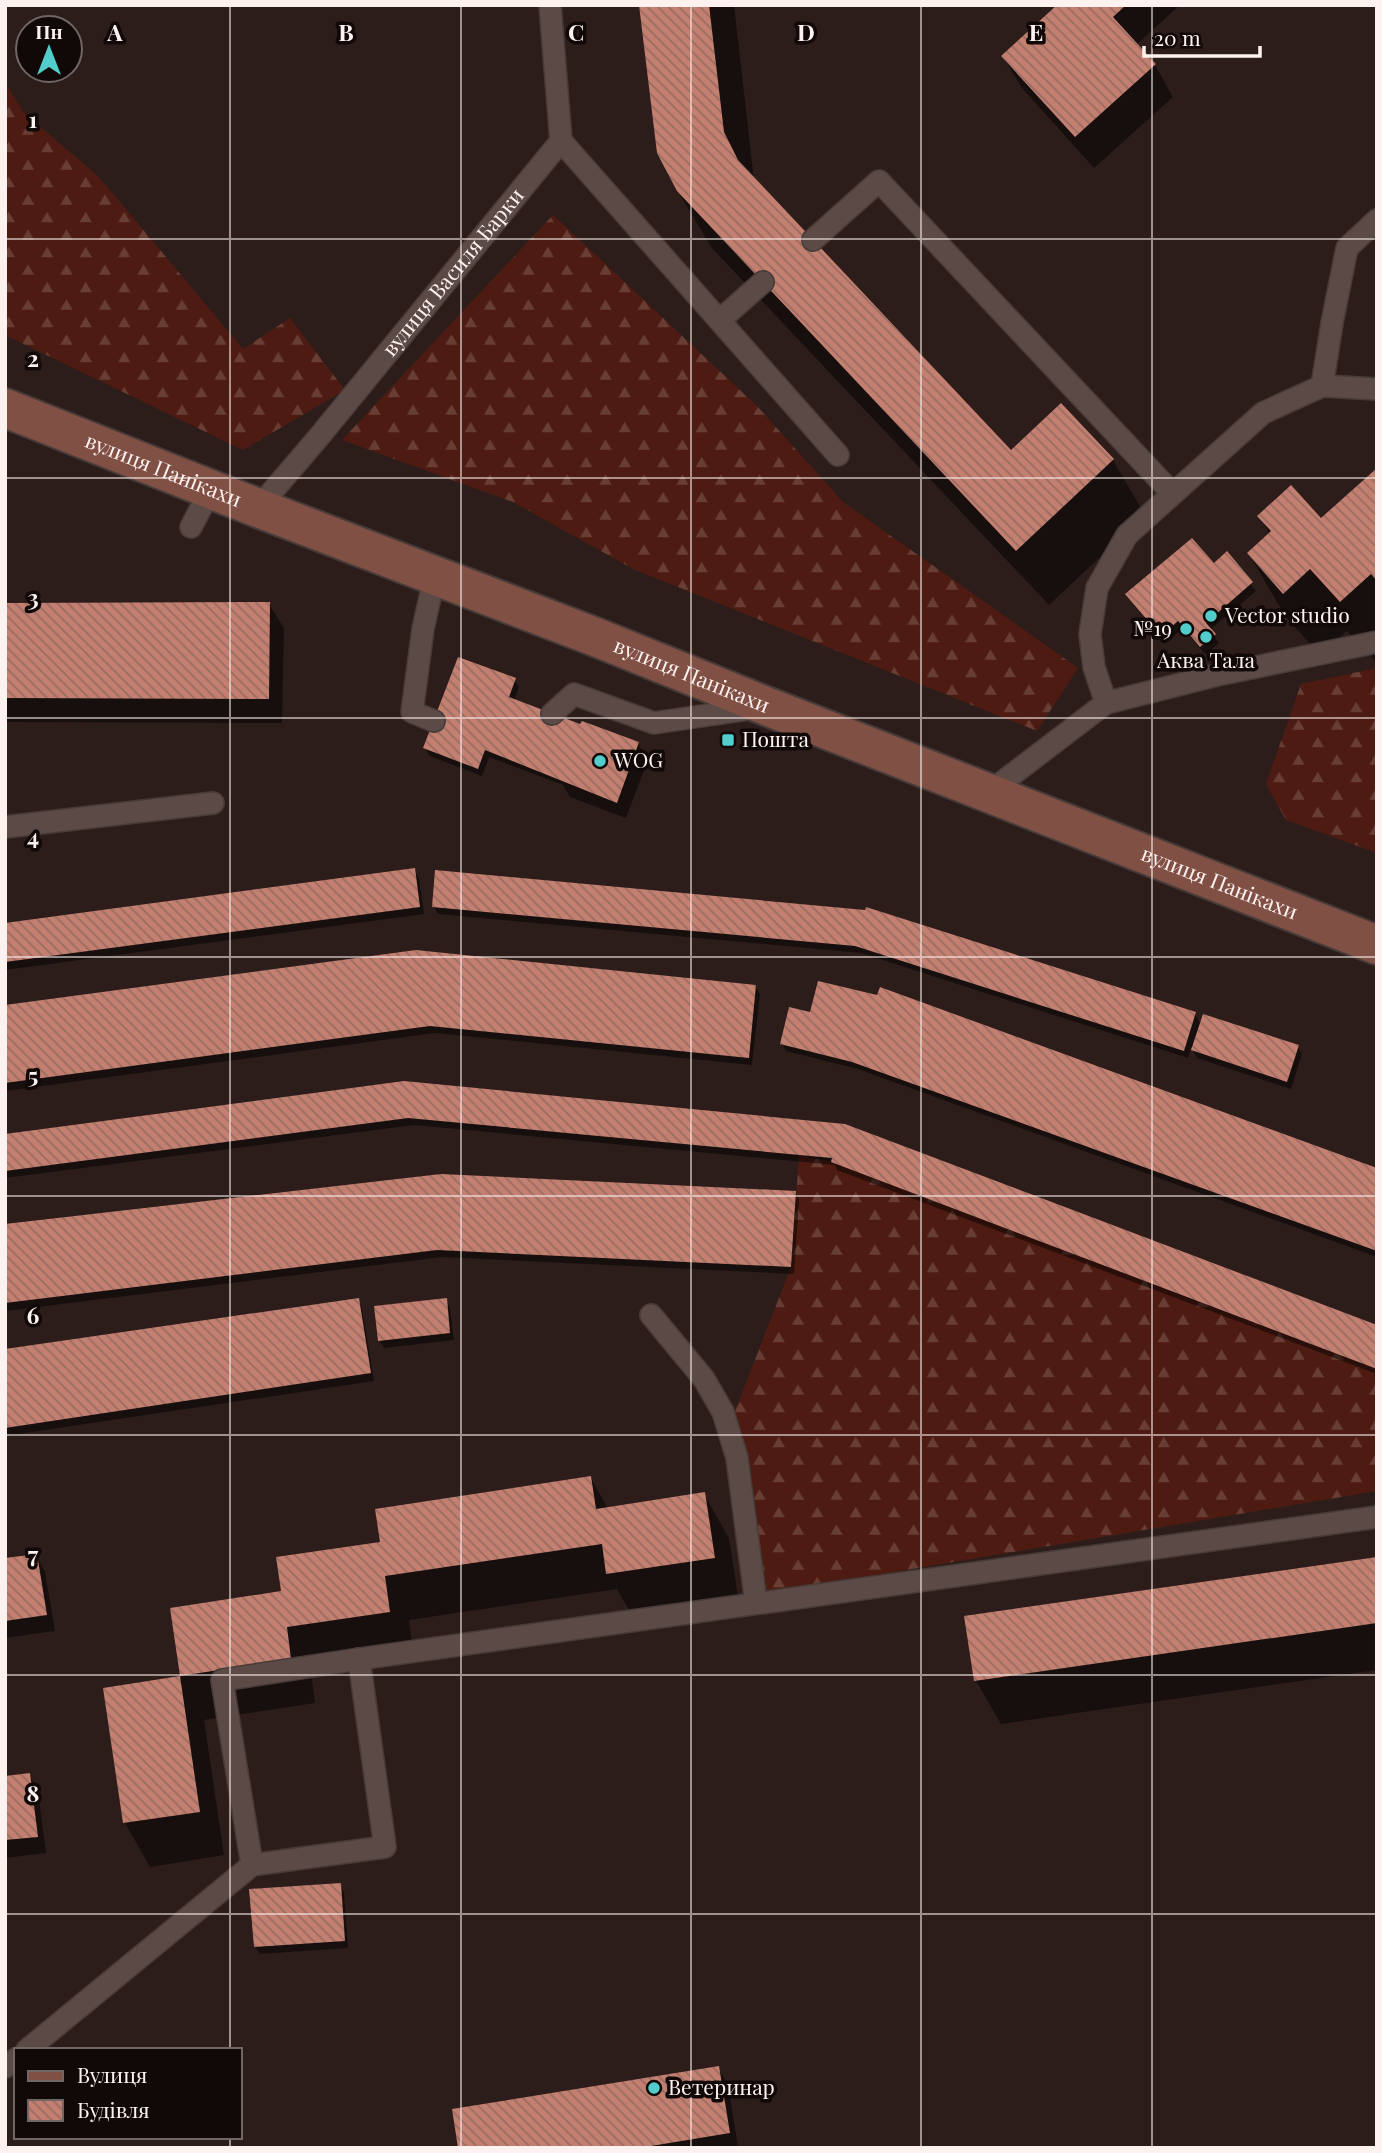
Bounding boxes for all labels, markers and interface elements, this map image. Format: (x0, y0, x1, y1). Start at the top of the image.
north arrow (14, 14, 84, 84)
scale bar (1144, 14, 1260, 58)
text: A (106, 16, 123, 47)
text: B (338, 16, 354, 47)
text: C (568, 16, 584, 47)
text: D (797, 16, 815, 47)
text: E (1029, 16, 1043, 47)
text: Пн (35, 18, 63, 44)
text: 20 m (1154, 23, 1201, 51)
text: 1 (29, 103, 38, 134)
street label: вулиця Василя Барки (375, 181, 529, 361)
text: 2 (27, 342, 39, 373)
street label: вулиця Панікахи (82, 425, 246, 512)
text: 3 (27, 581, 39, 612)
place label: Vector studio (1224, 600, 1350, 628)
marker: Vector studio (1203, 608, 1219, 624)
place label: №19 (1133, 613, 1172, 641)
marker: №19 (1178, 621, 1194, 637)
marker: Аква Тала (1198, 629, 1214, 645)
street label: вулиця Панікахи (610, 630, 774, 718)
place label: Аква Тала (1156, 645, 1255, 673)
place label: Пошта (742, 724, 809, 752)
marker: Пошта (720, 732, 736, 748)
place label: WOG (613, 745, 663, 773)
marker: WOG (592, 753, 608, 769)
text: 4 (27, 820, 39, 851)
street label: вулиця Панікахи (1138, 838, 1302, 925)
text: 5 (28, 1059, 38, 1090)
text: 6 (27, 1299, 40, 1330)
text: 7 (28, 1538, 39, 1569)
text: 8 (27, 1777, 39, 1808)
legend (14, 2048, 242, 2139)
text: Вулиця (77, 2060, 147, 2088)
place label: Ветеринар (668, 2072, 775, 2100)
marker: Ветеринар (646, 2080, 662, 2096)
text: Будівля (77, 2095, 150, 2123)

